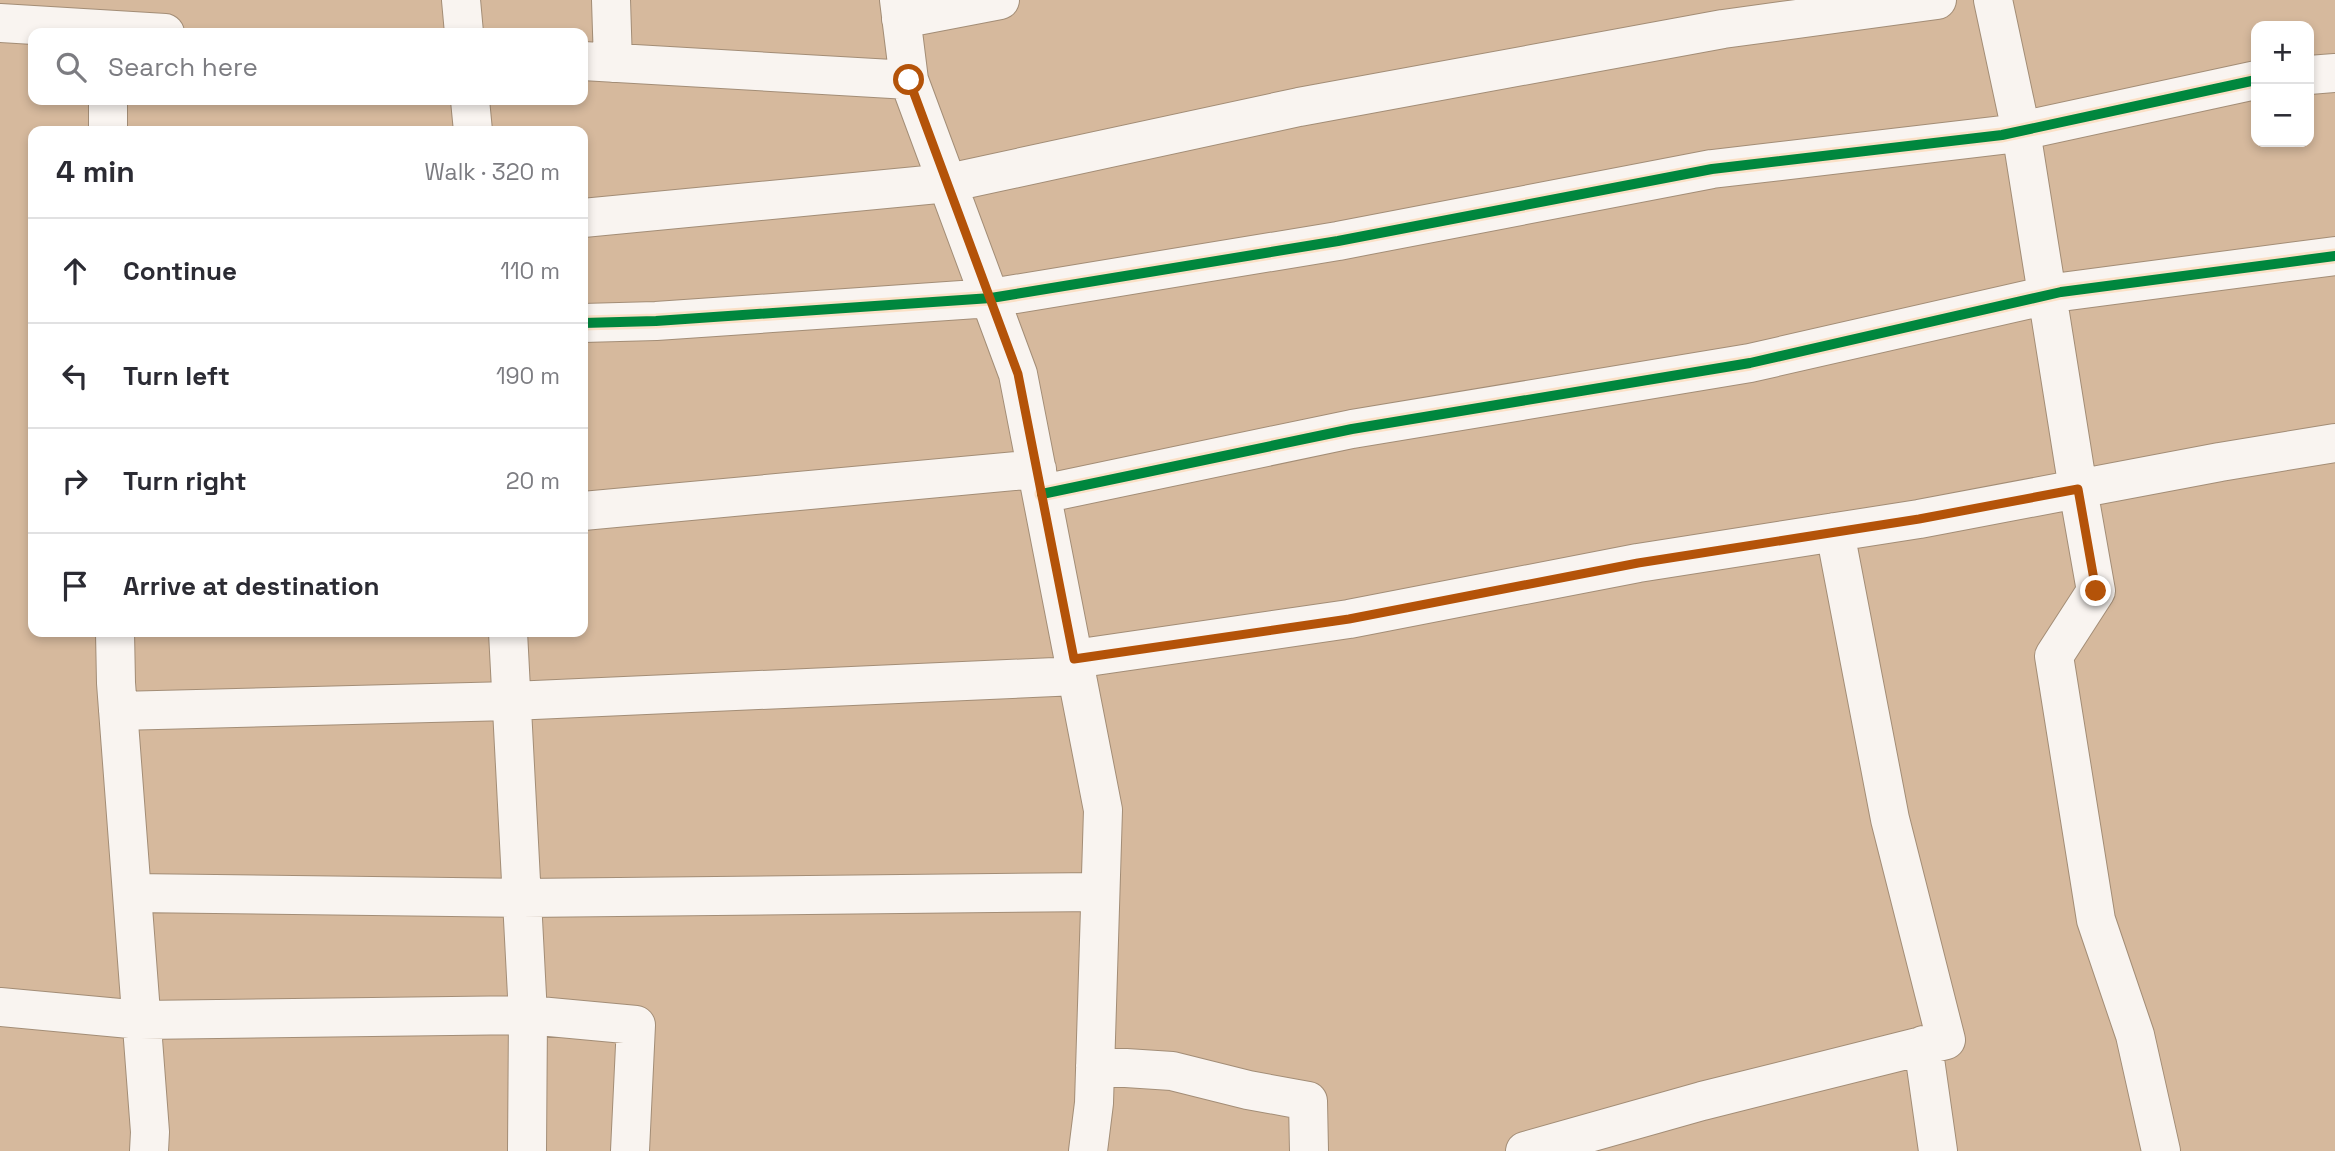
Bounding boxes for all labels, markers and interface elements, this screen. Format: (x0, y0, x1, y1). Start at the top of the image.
map controls (2251, 21, 2314, 147)
button: + (2251, 21, 2314, 84)
search box (28, 28, 588, 105)
icon: search (52, 48, 90, 86)
text: Search here (108, 50, 258, 84)
route start (893, 64, 924, 95)
button: − (2251, 84, 2314, 147)
text: 4 min (56, 152, 135, 191)
text: Walk · 320 m (425, 157, 560, 187)
icon: ahead (56, 252, 94, 290)
text: Continue (123, 254, 237, 288)
text: 110 m (500, 256, 560, 286)
icon: left (56, 357, 94, 395)
text: Turn left (123, 359, 230, 393)
text: 190 m (496, 361, 560, 391)
icon: right (56, 462, 94, 500)
text: Turn right (123, 464, 247, 498)
text: 20 m (506, 466, 560, 496)
icon: arrive (56, 567, 94, 605)
text: Arrive at destination (123, 569, 380, 603)
route end (2080, 575, 2111, 606)

